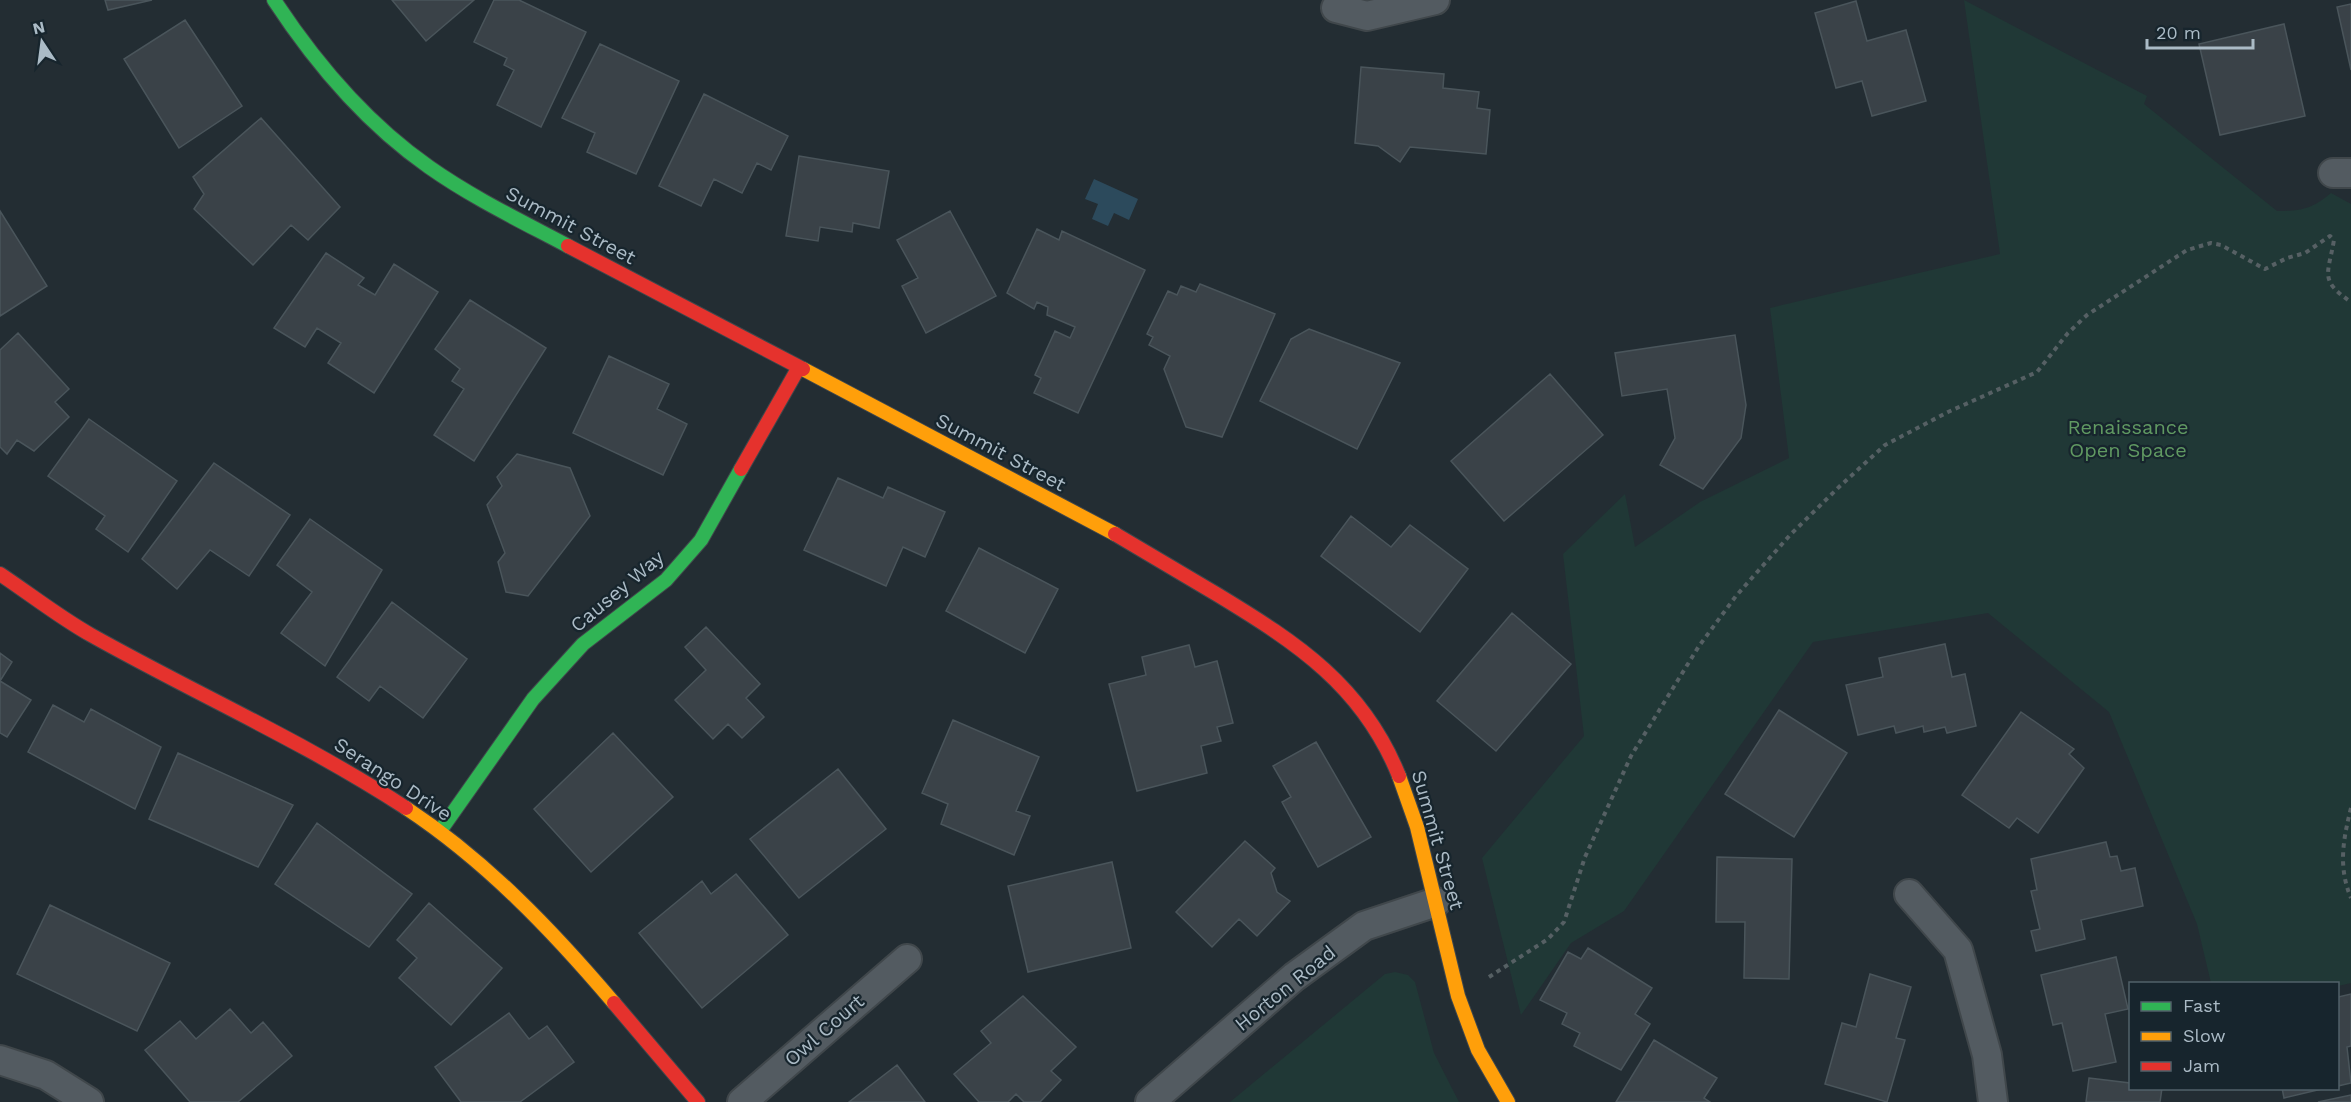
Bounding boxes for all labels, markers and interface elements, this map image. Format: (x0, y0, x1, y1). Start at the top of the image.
north arrow (12, 12, 72, 72)
scale bar (2147, 12, 2254, 50)
text: N (31, 17, 47, 38)
text: 20 m (2156, 22, 2201, 43)
street label: Summit Street (502, 181, 641, 270)
street label: Summit Street (932, 408, 1071, 497)
park label: Renaissance Open Space (2067, 415, 2189, 462)
street label: Causey Way (565, 545, 669, 637)
street label: Serango Drive (330, 732, 456, 826)
street label: Summit Street (1407, 768, 1470, 913)
street label: Horton Road (1230, 940, 1340, 1036)
legend (2129, 982, 2339, 1090)
street label: Owl Court (779, 988, 869, 1071)
text: Fast (2183, 995, 2221, 1016)
text: Slow (2183, 1025, 2226, 1046)
text: Jam (2183, 1055, 2220, 1076)

